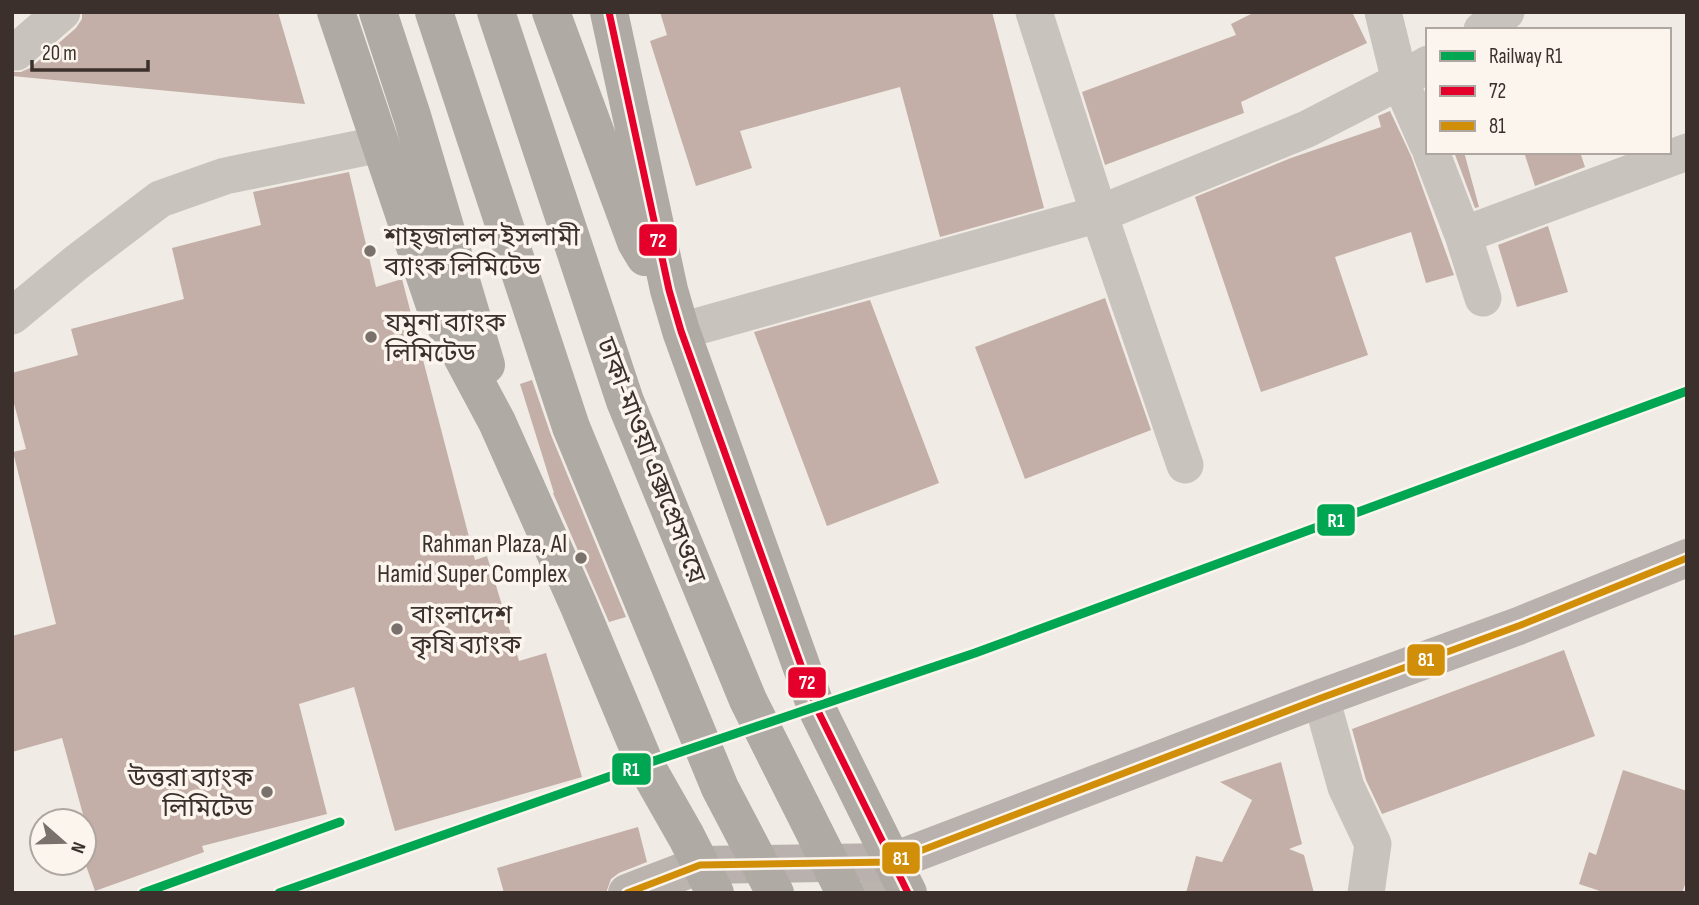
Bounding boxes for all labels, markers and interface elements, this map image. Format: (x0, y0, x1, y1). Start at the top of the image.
scale bar (32, 28, 147, 72)
legend (1426, 28, 1671, 154)
text: 20 m (42, 41, 77, 66)
text: Railway R1 (1489, 44, 1563, 69)
text: 72 (1489, 79, 1506, 104)
text: 81 (1489, 114, 1506, 139)
place label: শাহ্জালাল ইসলামী ব্যাংক লিমিটেড (383, 222, 581, 283)
line badge: 72 (638, 223, 678, 257)
text: 72 (650, 230, 666, 253)
marker: শাহ্জালাল ইসলামী ব্যাংক লিমিটেড (362, 243, 378, 259)
place label: যমুনা ব্যাংক লিমিটেড (384, 308, 507, 369)
marker: যমুনা ব্যাংক লিমিটেড (363, 329, 379, 345)
street label: ঢাকা-মাওয়া এক্সপ্রেসওয়ে (589, 332, 712, 588)
line badge: R1 (1316, 503, 1356, 537)
text: R1 (1328, 510, 1345, 533)
place label: Rahman Plaza, Al Hamid Super Complex (377, 529, 567, 590)
marker: Rahman Plaza, Al Hamid Super Complex (573, 550, 589, 566)
place label: বাংলাদেশ কৃষি ব্যাংক (410, 600, 522, 661)
marker: বাংলাদেশ কৃষি ব্যাংক (389, 621, 405, 637)
line badge: 81 (1406, 643, 1446, 677)
text: 81 (1418, 649, 1435, 672)
line badge: 72 (787, 666, 827, 699)
text: 72 (799, 672, 815, 695)
line badge: R1 (611, 752, 652, 786)
text: R1 (623, 759, 640, 782)
place label: উত্তরা ব্যাংক লিমিটেড (127, 763, 254, 824)
marker: উত্তরা ব্যাংক লিমিটেড (259, 784, 275, 800)
north arrow (28, 807, 98, 877)
text: N (65, 839, 90, 856)
line badge: 81 (881, 841, 921, 875)
text: 81 (893, 848, 910, 871)

